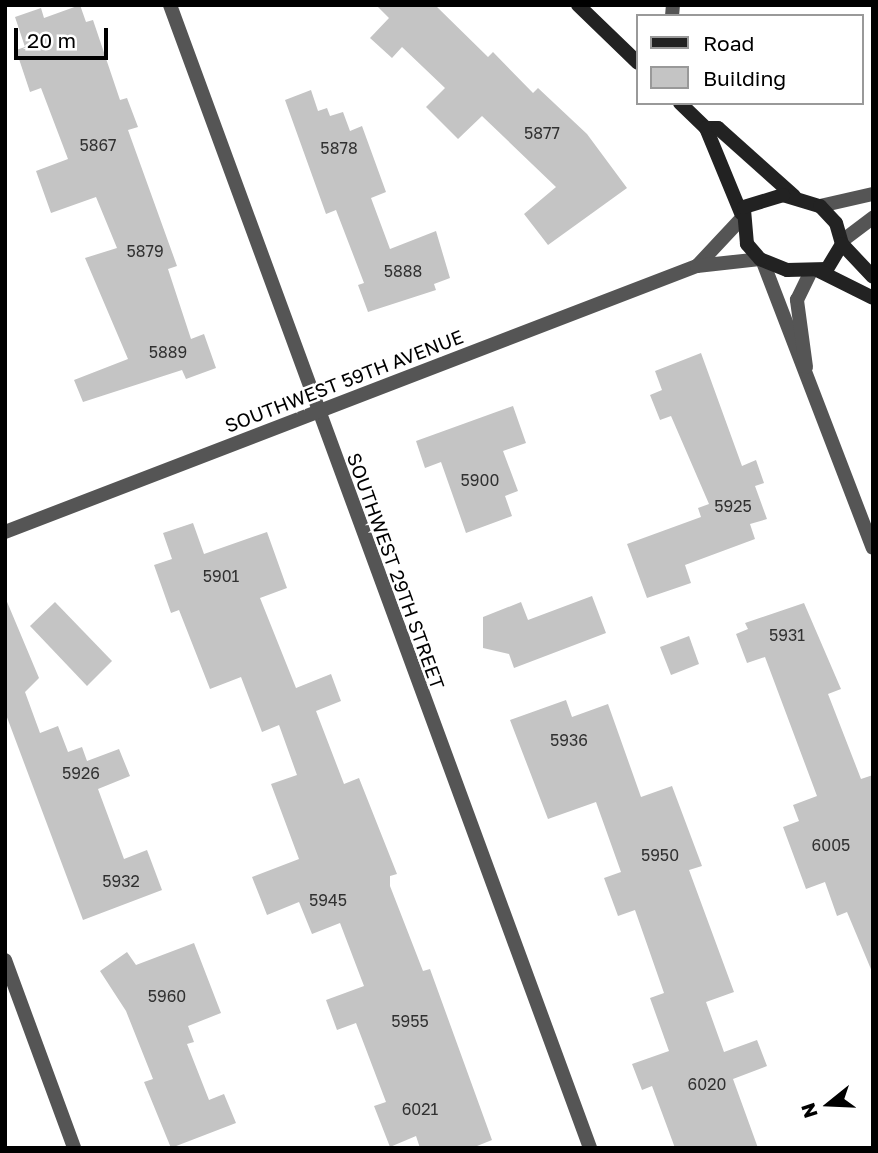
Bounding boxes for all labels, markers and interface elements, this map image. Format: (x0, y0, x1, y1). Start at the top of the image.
scale bar (18, 14, 112, 58)
legend (636, 14, 864, 105)
text: 20 m (27, 27, 76, 53)
text: Road (703, 30, 754, 56)
text: Building (703, 65, 786, 91)
house number: 5877 (524, 123, 560, 143)
house number: 5867 (79, 135, 117, 155)
house number: 5878 (320, 138, 358, 158)
house number: 5879 (126, 241, 164, 261)
house number: 5888 (384, 261, 422, 281)
street label: SOUTHWEST 59TH AVENUE (222, 325, 466, 437)
house number: 5889 (149, 342, 187, 362)
street label: SOUTHWEST 29TH STREET (343, 450, 449, 692)
house number: 5900 (461, 470, 499, 490)
house number: 5925 (714, 496, 752, 516)
house number: 5901 (203, 566, 239, 586)
house number: 5931 (769, 625, 805, 645)
house number: 5936 (550, 730, 588, 750)
house number: 5926 (62, 763, 100, 783)
house number: 6005 (812, 835, 850, 855)
house number: 5950 (641, 845, 679, 865)
house number: 5932 (102, 871, 140, 891)
house number: 5945 (309, 890, 347, 910)
house number: 5960 (148, 986, 186, 1006)
house number: 5955 (391, 1011, 429, 1031)
north arrow (794, 1069, 864, 1139)
house number: 6020 (688, 1074, 726, 1094)
house number: 6021 (402, 1099, 438, 1119)
text: N (795, 1100, 822, 1121)

